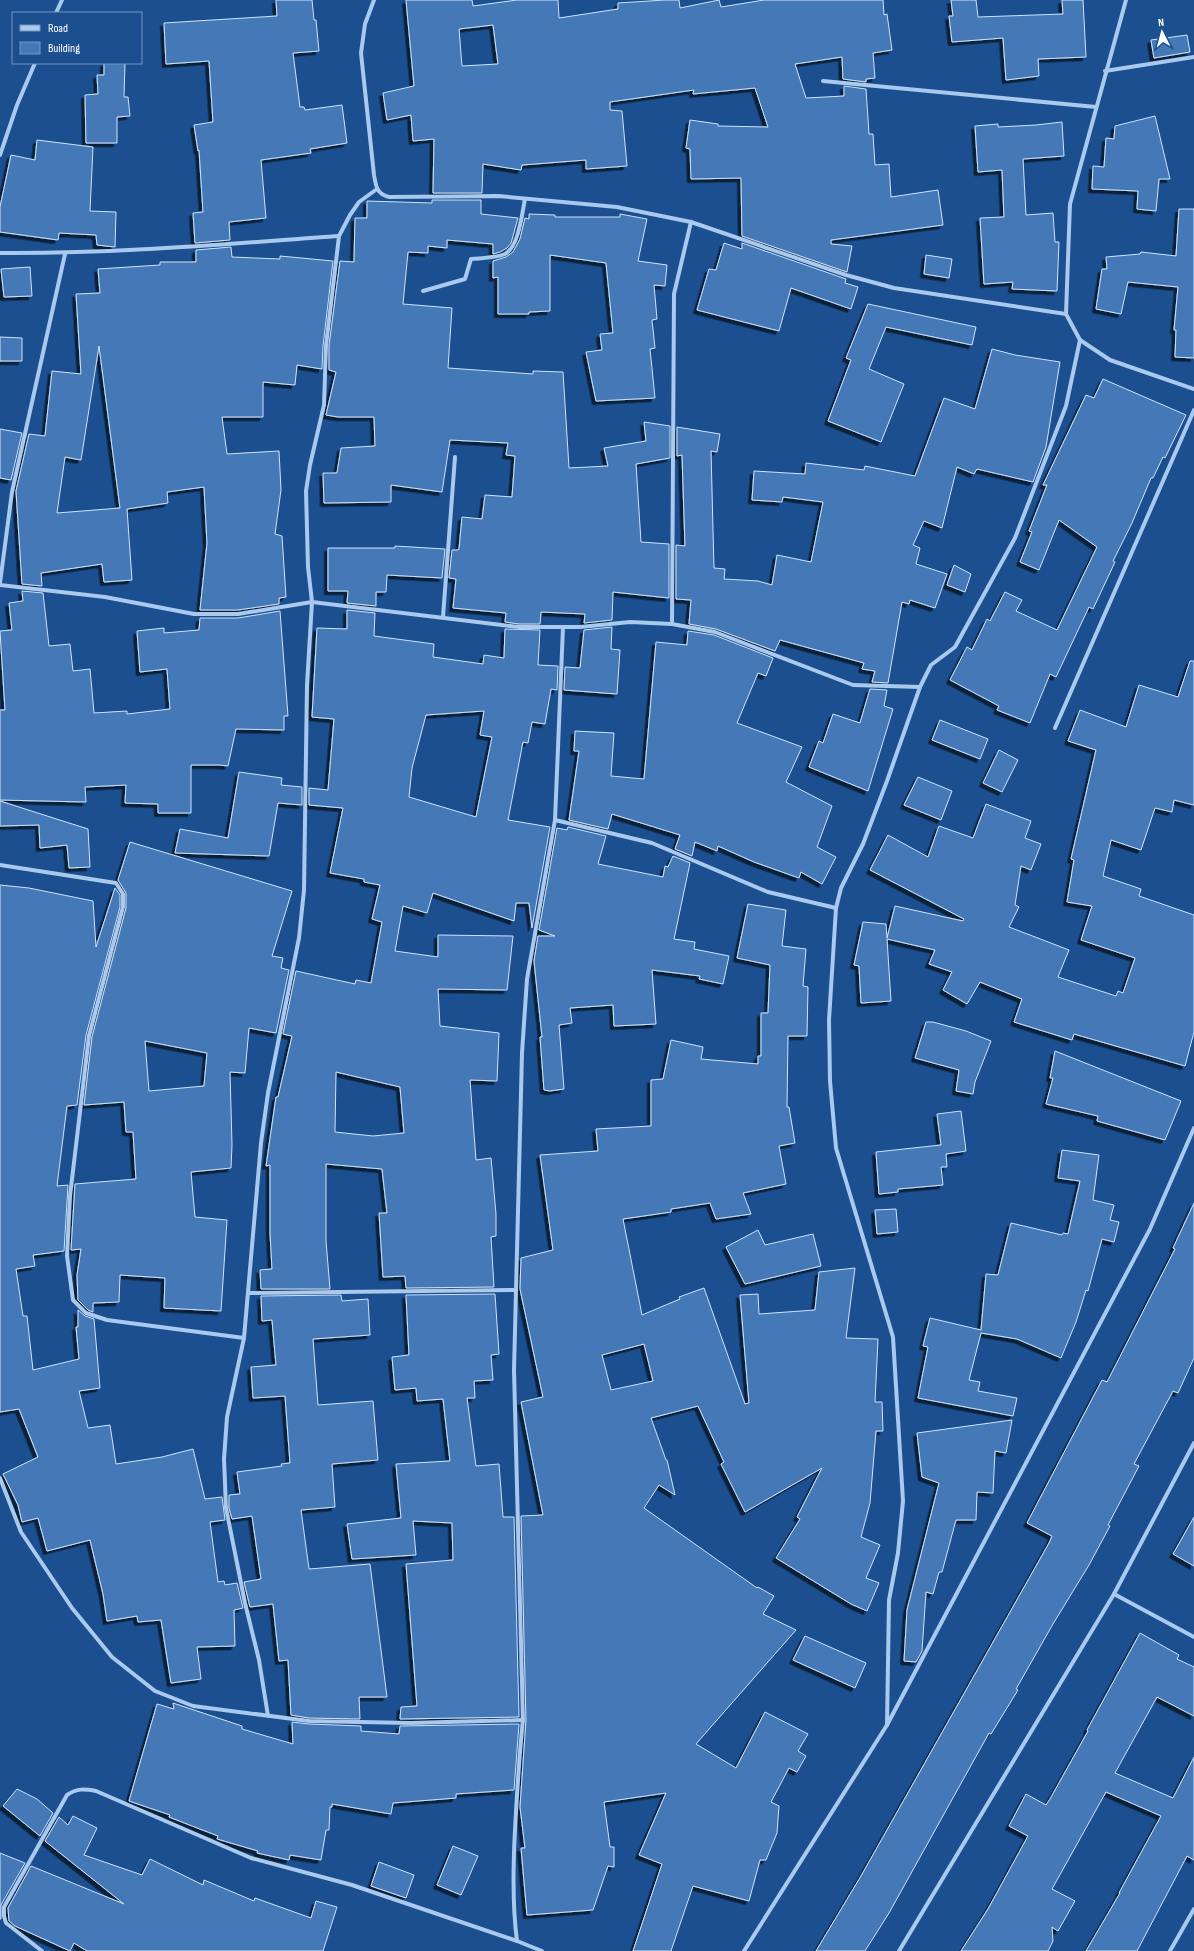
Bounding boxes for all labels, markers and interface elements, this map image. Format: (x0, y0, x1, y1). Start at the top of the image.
legend (12, 12, 142, 64)
north arrow (1142, 12, 1182, 52)
text: N (1157, 16, 1165, 29)
text: Road (48, 21, 68, 36)
text: Building (48, 41, 80, 56)

